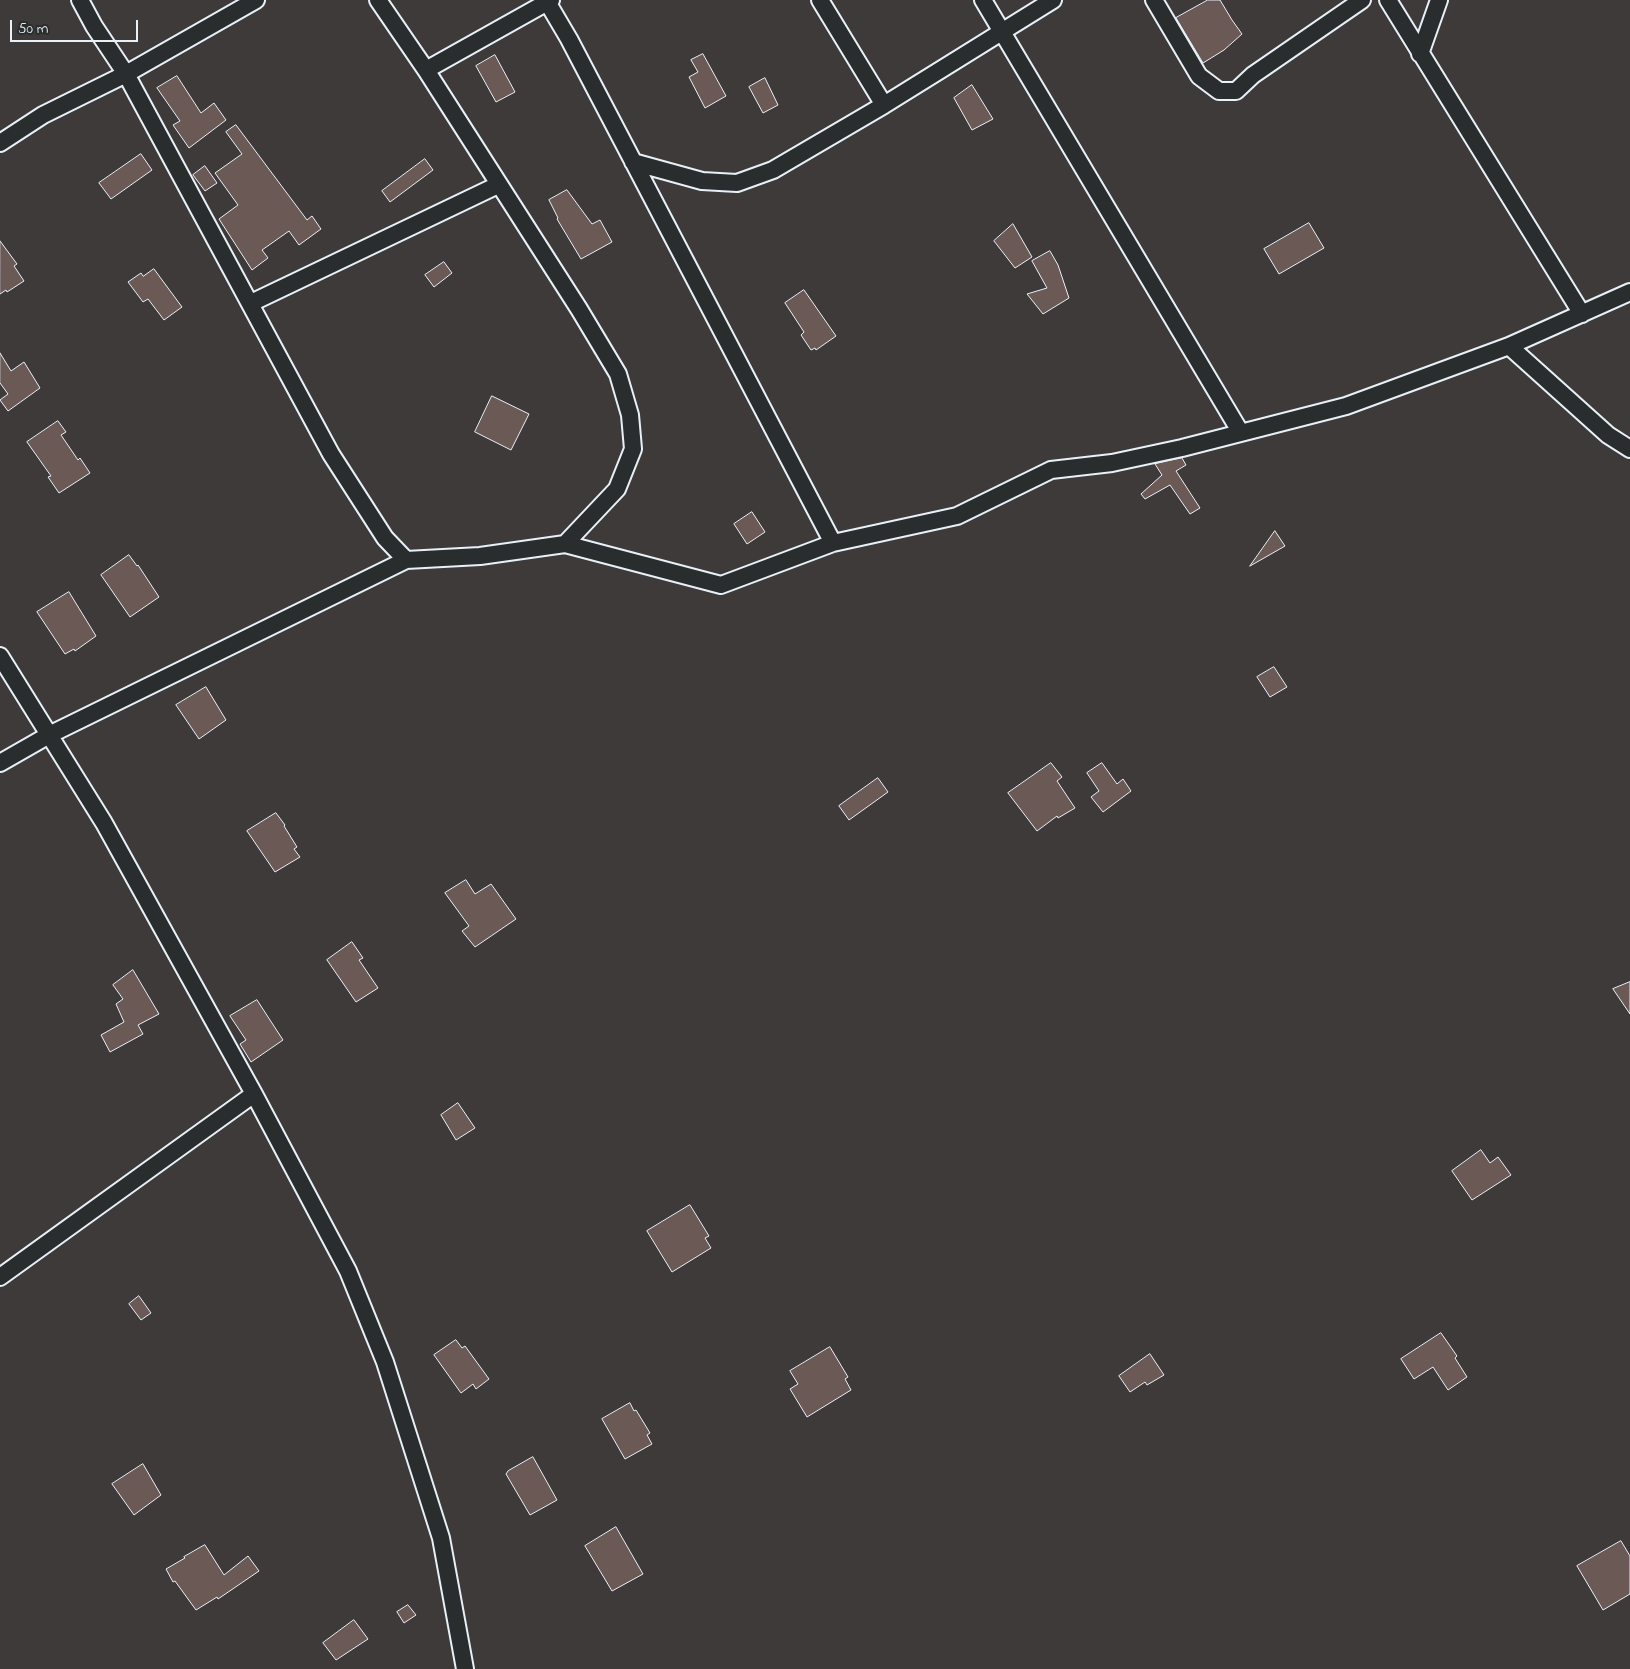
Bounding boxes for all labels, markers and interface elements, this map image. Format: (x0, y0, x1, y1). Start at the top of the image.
scale bar (12, 10, 140, 42)
text: 50 m (18, 18, 48, 40)

